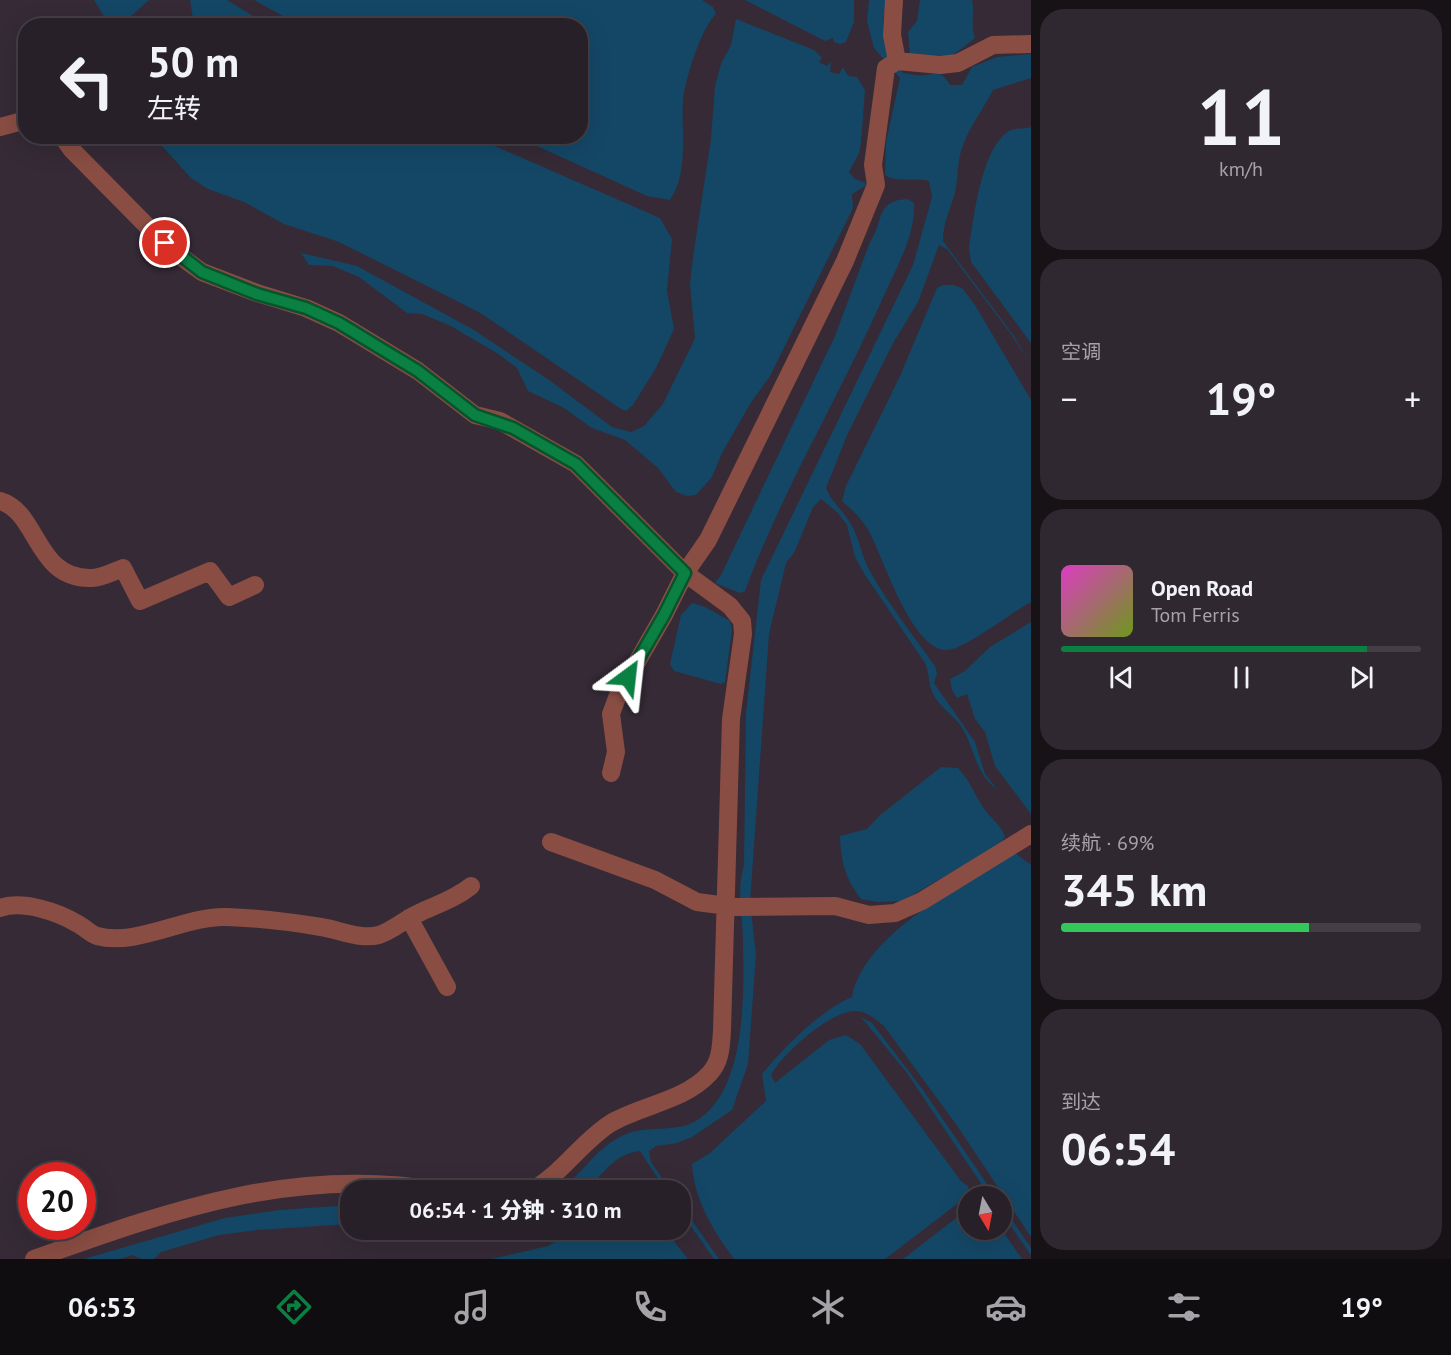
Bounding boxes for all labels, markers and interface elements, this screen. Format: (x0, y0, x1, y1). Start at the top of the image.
text: 50 m (147, 34, 239, 89)
icon: left (48, 42, 126, 120)
text: 11 (1197, 66, 1285, 167)
text: 左转 (147, 91, 201, 125)
text: km/h (1219, 156, 1263, 182)
pin (139, 217, 190, 268)
icon: arrive (148, 226, 181, 259)
text: 空调 (1061, 339, 1101, 365)
text: 19° (1206, 369, 1276, 427)
text: − (1061, 377, 1078, 420)
text: + (1404, 377, 1421, 420)
text: Open Road (1151, 574, 1253, 602)
text: Tom Ferris (1151, 602, 1240, 628)
position arrow (596, 645, 660, 709)
icon: previous (1105, 661, 1138, 694)
icon: pause (1225, 661, 1258, 694)
icon: next (1345, 661, 1378, 694)
text: 续航 · 69% (1061, 830, 1154, 856)
text: 345 km (1061, 860, 1207, 918)
text: 到达 (1061, 1089, 1101, 1115)
text: 06:54 (1061, 1119, 1175, 1177)
speed limit sign: 20 (18, 1162, 96, 1240)
north arrow (958, 1186, 1012, 1240)
map controls (958, 1186, 1012, 1240)
text: 06:54 · 1 分钟 · 310 m (410, 1196, 621, 1224)
icon: directions (273, 1286, 315, 1328)
icon: music (451, 1286, 493, 1328)
icon: phone (629, 1286, 671, 1328)
icon: climate (807, 1286, 849, 1328)
icon: car (985, 1286, 1027, 1328)
icon: filters (1163, 1286, 1205, 1328)
text: 06:53 (68, 1290, 137, 1324)
text: 19° (1341, 1290, 1383, 1324)

